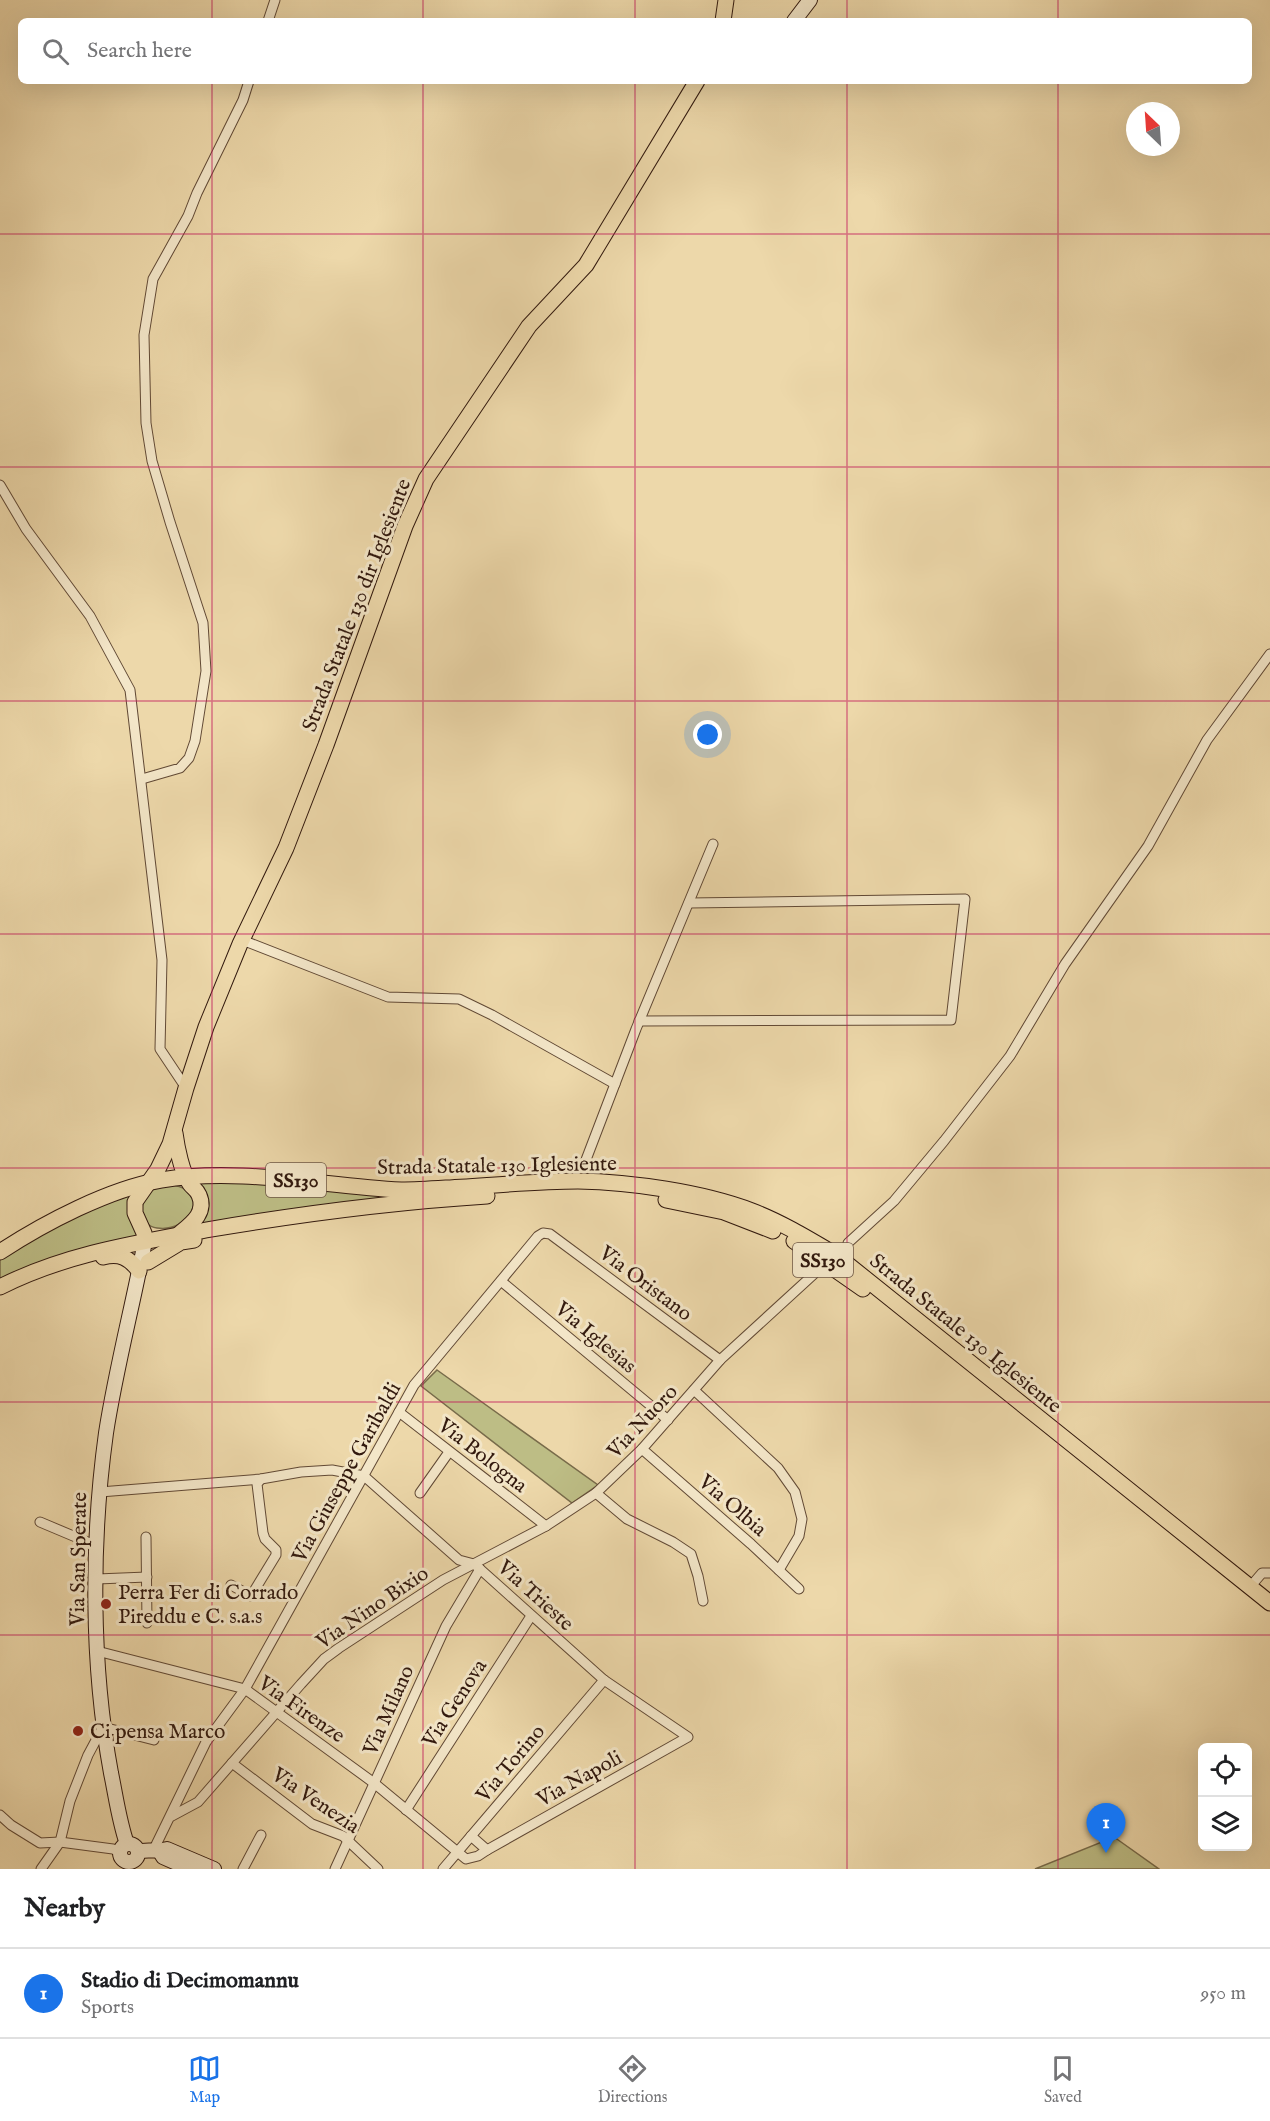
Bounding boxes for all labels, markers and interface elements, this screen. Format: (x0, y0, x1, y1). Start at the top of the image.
search box (18, 18, 1252, 84)
icon: search (39, 35, 72, 68)
text: Search here (87, 37, 192, 65)
north arrow (1126, 102, 1180, 156)
street label: Strada Statale 130 dir Iglesiente (297, 475, 418, 736)
your location (693, 720, 722, 749)
street label: Strada Statale 130 Iglesiente (377, 1151, 617, 1182)
road number: SS130 (266, 1163, 326, 1197)
street label: Via Oristano (592, 1240, 697, 1328)
road number: SS130 (793, 1243, 853, 1277)
street label: Strada Statale 130 Iglesiente (863, 1248, 1067, 1420)
street label: Via Iglesias (548, 1296, 641, 1380)
street label: Via Giuseppe Garibaldi (286, 1378, 408, 1568)
street label: Via Nuoro (601, 1379, 684, 1466)
street label: Via Bologna (431, 1412, 533, 1500)
street label: Via Olbia (691, 1468, 773, 1544)
street label: Via San Sperate (65, 1491, 94, 1627)
street label: Via Trieste (490, 1554, 579, 1638)
street label: Via Nino Bixio (310, 1561, 434, 1656)
place label: Perra Fer di Corrado Pireddu e C. s.a.s (118, 1580, 298, 1631)
marker: Perra Fer di Corrado Pireddu e C. s.a.s (99, 1597, 113, 1611)
street label: Via Genova (416, 1654, 494, 1754)
street label: Via Milano (357, 1661, 421, 1761)
street label: Via Firenze (252, 1670, 350, 1750)
place label: Ci pensa Marco (90, 1719, 225, 1746)
street label: Via Torino (470, 1719, 552, 1809)
marker: Ci pensa Marco (71, 1724, 85, 1738)
map controls (1198, 1743, 1252, 1851)
button: locate (1198, 1743, 1252, 1797)
street label: Via Napoli (531, 1745, 627, 1814)
street label: Via Venezia (265, 1761, 365, 1841)
button: layers (1198, 1797, 1252, 1851)
pin: 1 (1086, 1804, 1126, 1853)
text: Nearby (24, 1892, 105, 1925)
text: Stadio di Decimomannu (81, 1967, 299, 1995)
text: 1 (40, 1981, 47, 2006)
text: 950 m (1200, 1981, 1246, 2006)
text: Sports (81, 1995, 134, 2020)
tab: Map (188, 2052, 221, 2108)
tab: Directions (598, 2052, 667, 2108)
tab: Saved (1044, 2052, 1082, 2108)

